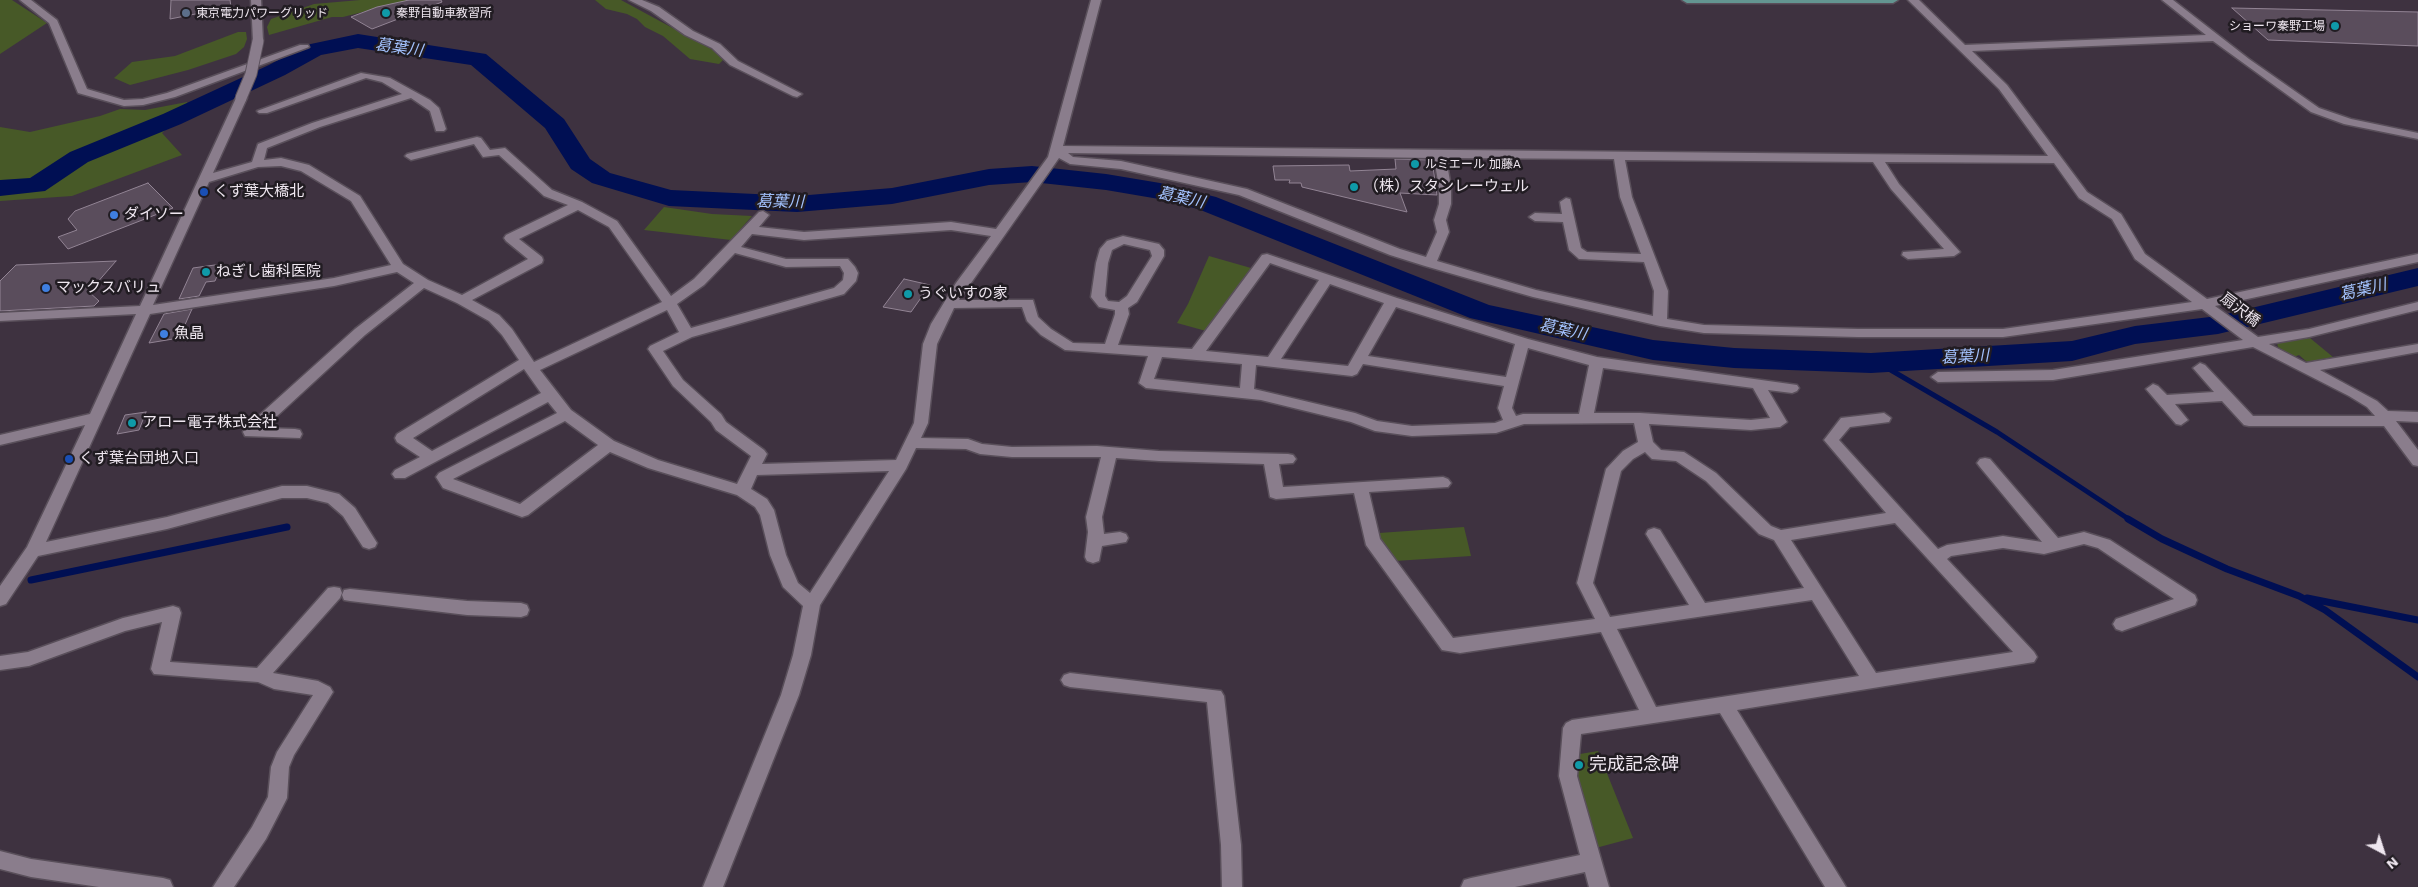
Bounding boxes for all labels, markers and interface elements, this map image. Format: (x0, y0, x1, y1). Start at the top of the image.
place label: 東京電力パワーグリッド (196, 6, 328, 20)
place label: 秦野自動車教習所 (396, 6, 492, 20)
marker: 東京電力パワーグリッド (180, 7, 192, 19)
marker: 秦野自動車教習所 (380, 7, 392, 19)
place label: ショーワ秦野工場 (2229, 19, 2325, 33)
marker: ショーワ秦野工場 (2329, 20, 2341, 32)
water label: 葛葉川 (374, 35, 424, 61)
place label: ルミエール 加藤A (1425, 157, 1521, 171)
marker: ルミエール 加藤A (1409, 158, 1421, 170)
place label: （株）スタンレーウェル (1364, 178, 1529, 196)
marker: （株）スタンレーウェル (1348, 181, 1360, 193)
place label: くず葉大橋北 (214, 183, 304, 201)
water label: 葛葉川 (1155, 183, 1207, 213)
marker: くず葉大橋北 (198, 186, 210, 198)
water label: 葛葉川 (756, 192, 804, 212)
place label: ダイソー (124, 206, 184, 224)
marker: ダイソー (108, 209, 120, 221)
place label: ねぎし歯科医院 (216, 263, 321, 281)
marker: ねぎし歯科医院 (200, 266, 212, 278)
water label: 葛葉川 (2337, 275, 2389, 305)
place label: マックスバリュ (56, 279, 161, 297)
marker: マックスバリュ (40, 282, 52, 294)
place label: うぐいすの家 (918, 285, 1008, 303)
marker: うぐいすの家 (902, 288, 914, 300)
street label: 扇沢橋 (2217, 289, 2263, 331)
water label: 葛葉川 (1538, 316, 1588, 344)
place label: 魚晶 (174, 325, 204, 343)
marker: 魚晶 (158, 328, 170, 340)
water label: 葛葉川 (1941, 346, 1989, 368)
place label: アロー電子株式会社 (142, 414, 277, 432)
marker: アロー電子株式会社 (126, 417, 138, 429)
place label: くず葉台団地入口 (79, 450, 199, 468)
marker: くず葉台団地入口 (63, 453, 75, 465)
place label: 完成記念碑 (1589, 754, 1679, 776)
marker: 完成記念碑 (1573, 759, 1585, 771)
north arrow (2358, 827, 2408, 877)
text: N (2384, 854, 2402, 873)

